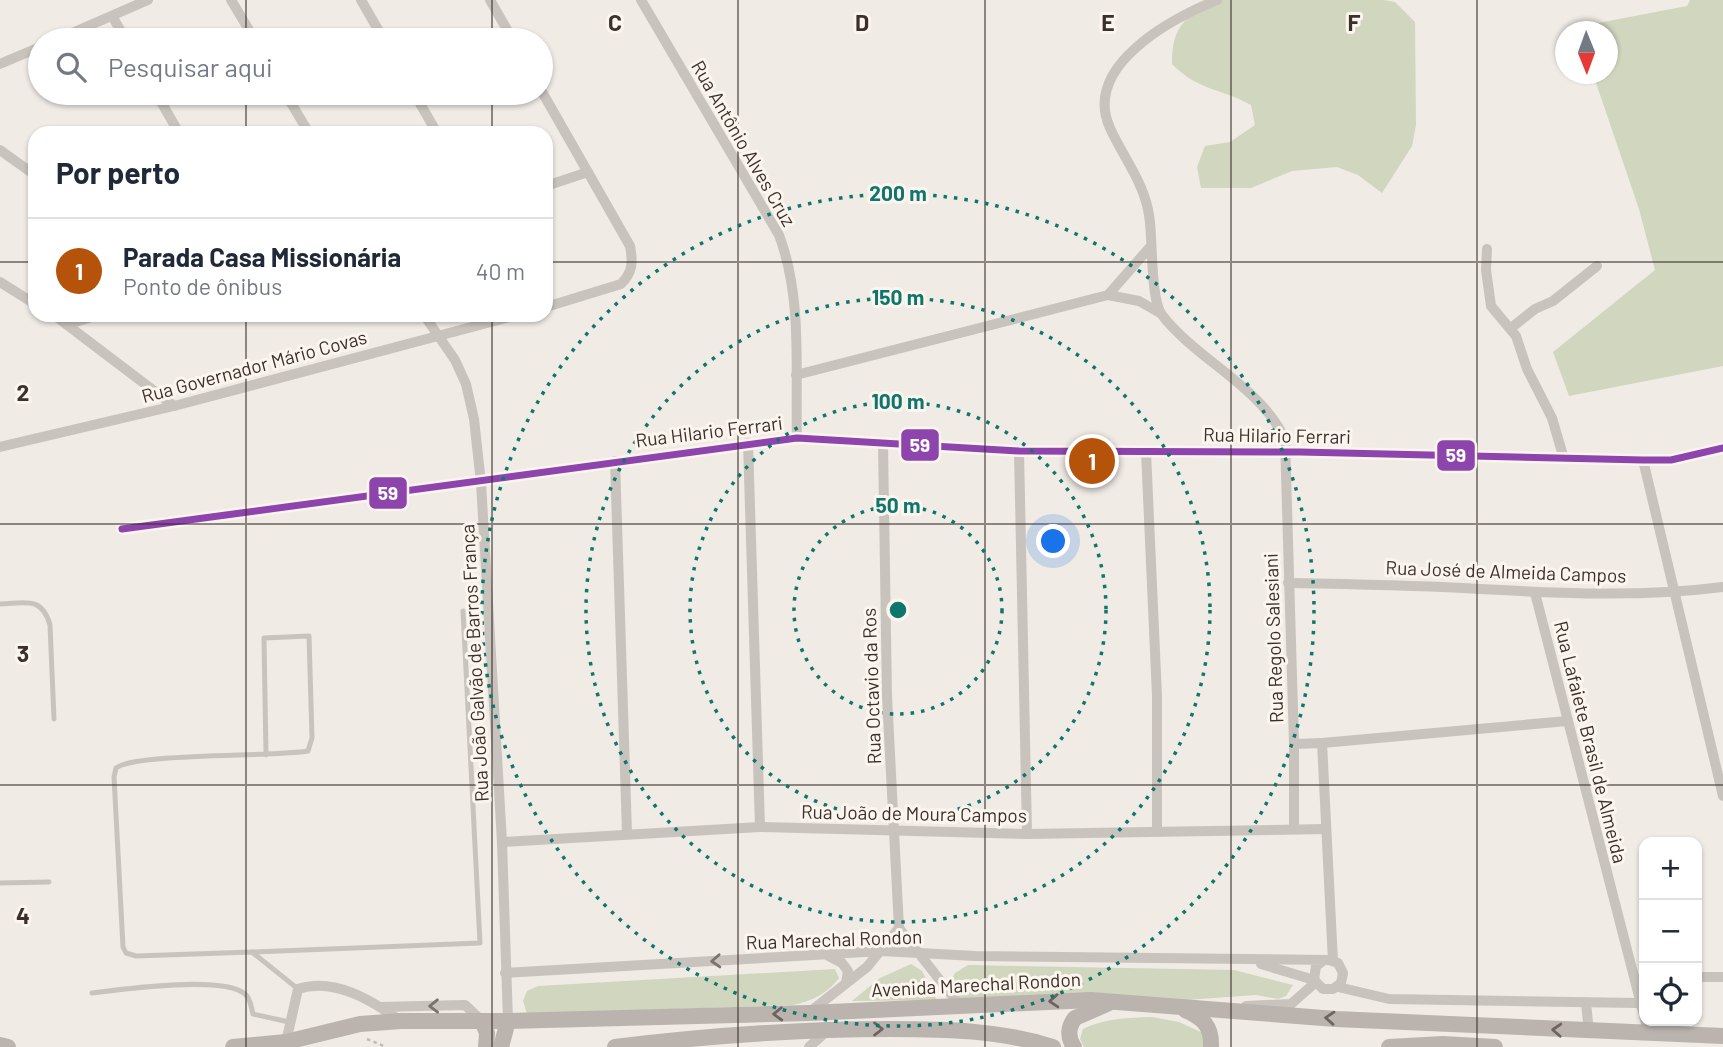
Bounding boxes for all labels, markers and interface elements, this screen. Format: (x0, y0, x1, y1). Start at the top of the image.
text: C (608, 8, 622, 36)
text: D (855, 8, 869, 36)
text: E (1101, 8, 1115, 36)
text: F (1348, 8, 1361, 36)
north arrow (1555, 21, 1618, 84)
search box (28, 28, 553, 105)
icon: search (52, 48, 90, 86)
text: Pesquisar aqui (108, 51, 273, 82)
street label: Rua Antônio Alves Cruz (687, 56, 801, 230)
text: Por perto (56, 154, 180, 190)
text: 200 m (869, 180, 927, 205)
text: Parada Casa Missionária (123, 241, 401, 272)
text: 1 (75, 257, 83, 285)
text: 40 m (476, 257, 525, 285)
text: Ponto de ônibus (123, 272, 282, 300)
text: 150 m (872, 284, 924, 309)
street label: Rua Governador Mário Covas (139, 325, 369, 407)
text: 2 (17, 378, 29, 406)
text: 100 m (871, 388, 925, 413)
street label: Rua Hilario Ferrari (634, 411, 784, 451)
street label: Rua Hilario Ferrari (1203, 422, 1351, 448)
line badge: 59 (900, 428, 940, 462)
text: 59 (910, 433, 930, 456)
pin: 1 (1069, 435, 1115, 487)
line badge: 59 (1436, 439, 1476, 472)
text: 59 (1446, 443, 1466, 466)
line badge: 59 (368, 476, 408, 510)
text: 59 (378, 481, 398, 504)
text: 50 m (875, 492, 921, 517)
street label: Rua João Galvão de Barros França (455, 524, 493, 802)
your location (1036, 524, 1070, 558)
street label: Rua Regolo Salesiani (1259, 553, 1287, 723)
street label: Rua José de Almeida Campos (1385, 555, 1627, 587)
centre of rings (886, 598, 910, 622)
street label: Rua Octavio da Ros (857, 607, 885, 765)
street label: Rua Lafaiete Brasil de Almeida (1550, 619, 1632, 865)
text: 3 (17, 639, 29, 667)
street label: Rua João de Moura Campos (801, 800, 1027, 826)
map controls (1639, 837, 1702, 1026)
button: + (1639, 837, 1702, 900)
button: − (1639, 900, 1702, 963)
text: 4 (16, 901, 30, 929)
street label: Rua Marechal Rondon (745, 924, 923, 954)
one-way arrow (710, 953, 721, 968)
button: locate (1639, 963, 1702, 1026)
street label: Avenida Marechal Rondon (871, 967, 1081, 1001)
one-way arrow (1048, 993, 1059, 1008)
one-way arrow (428, 998, 439, 1013)
one-way arrow (772, 1006, 783, 1021)
one-way arrow (1324, 1011, 1335, 1026)
one-way arrow (873, 1021, 884, 1037)
one-way arrow (1551, 1022, 1562, 1037)

